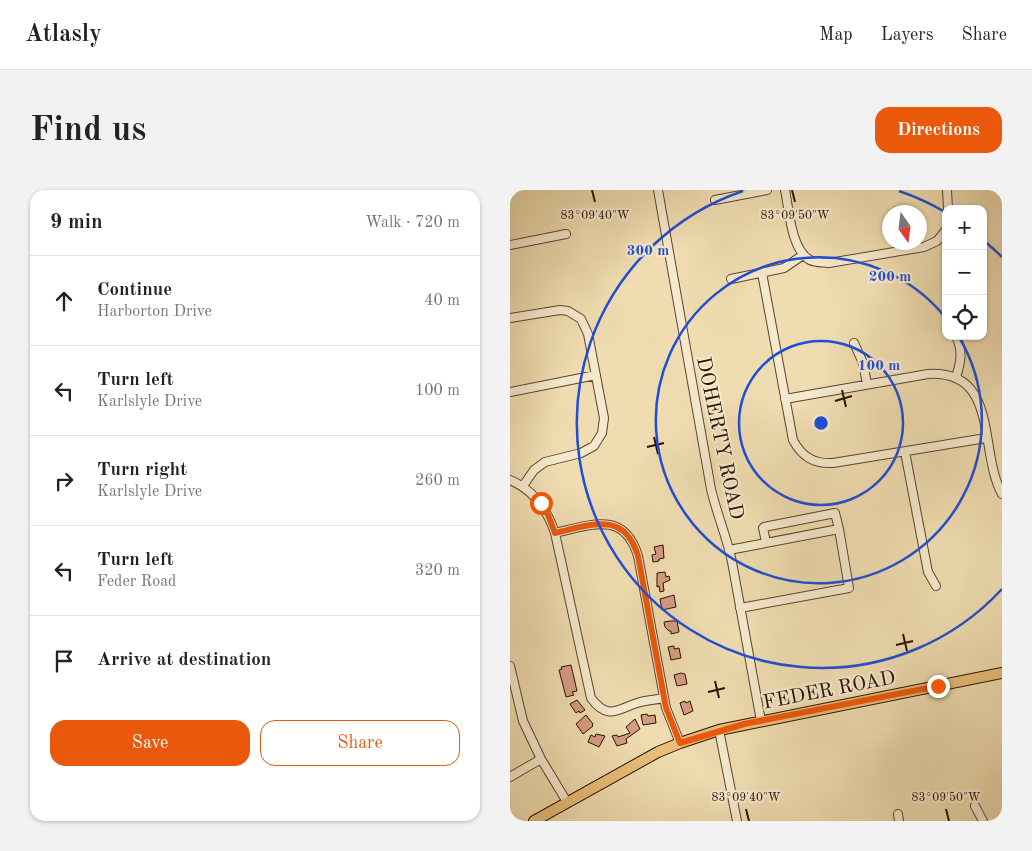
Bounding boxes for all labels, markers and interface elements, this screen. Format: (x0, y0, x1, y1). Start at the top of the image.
text: Atlasly (25, 23, 102, 47)
text: Map (819, 26, 853, 44)
text: Layers (881, 26, 933, 44)
text: Share (961, 26, 1007, 44)
button: Directions (875, 107, 1002, 153)
text: Find us (30, 113, 146, 148)
north arrow (882, 205, 927, 250)
map controls (942, 205, 987, 340)
button: + (942, 205, 987, 250)
text: 83°09'50"W (760, 209, 830, 222)
text: 83°09'40"W (560, 210, 630, 222)
text: 9 min (50, 212, 103, 233)
text: Walk · 720 m (365, 215, 460, 231)
text: 300 m (627, 244, 669, 259)
button: − (942, 250, 987, 295)
text: 200 m (869, 270, 911, 285)
text: Continue (97, 281, 172, 300)
icon: ahead (50, 287, 78, 315)
text: 40 m (424, 293, 460, 309)
button: locate (942, 295, 987, 340)
text: Harborton Drive (97, 304, 212, 320)
street label: DOHERTY ROAD (692, 355, 746, 522)
text: 100 m (858, 359, 900, 374)
text: Turn left (97, 371, 174, 390)
icon: left (50, 377, 78, 405)
text: 100 m (415, 383, 460, 399)
text: Karlslyle Drive (97, 394, 202, 410)
centre of rings (812, 414, 830, 432)
text: Turn right (97, 461, 187, 480)
icon: right (50, 467, 78, 495)
text: 260 m (415, 473, 460, 489)
text: Karlslyle Drive (97, 484, 202, 500)
route start (530, 492, 553, 515)
text: Turn left (97, 551, 174, 570)
icon: left (50, 557, 78, 585)
text: 320 m (415, 563, 460, 579)
text: Feder Road (97, 574, 176, 590)
icon: arrive (50, 647, 78, 675)
text: Arrive at destination (97, 651, 271, 670)
street label: FEDER ROAD (761, 668, 897, 714)
route end (927, 675, 950, 698)
button: Save (50, 720, 250, 766)
button: Share (260, 720, 460, 766)
text: 83°09'50"W (911, 791, 981, 804)
text: 83°09'40"W (711, 792, 781, 804)

